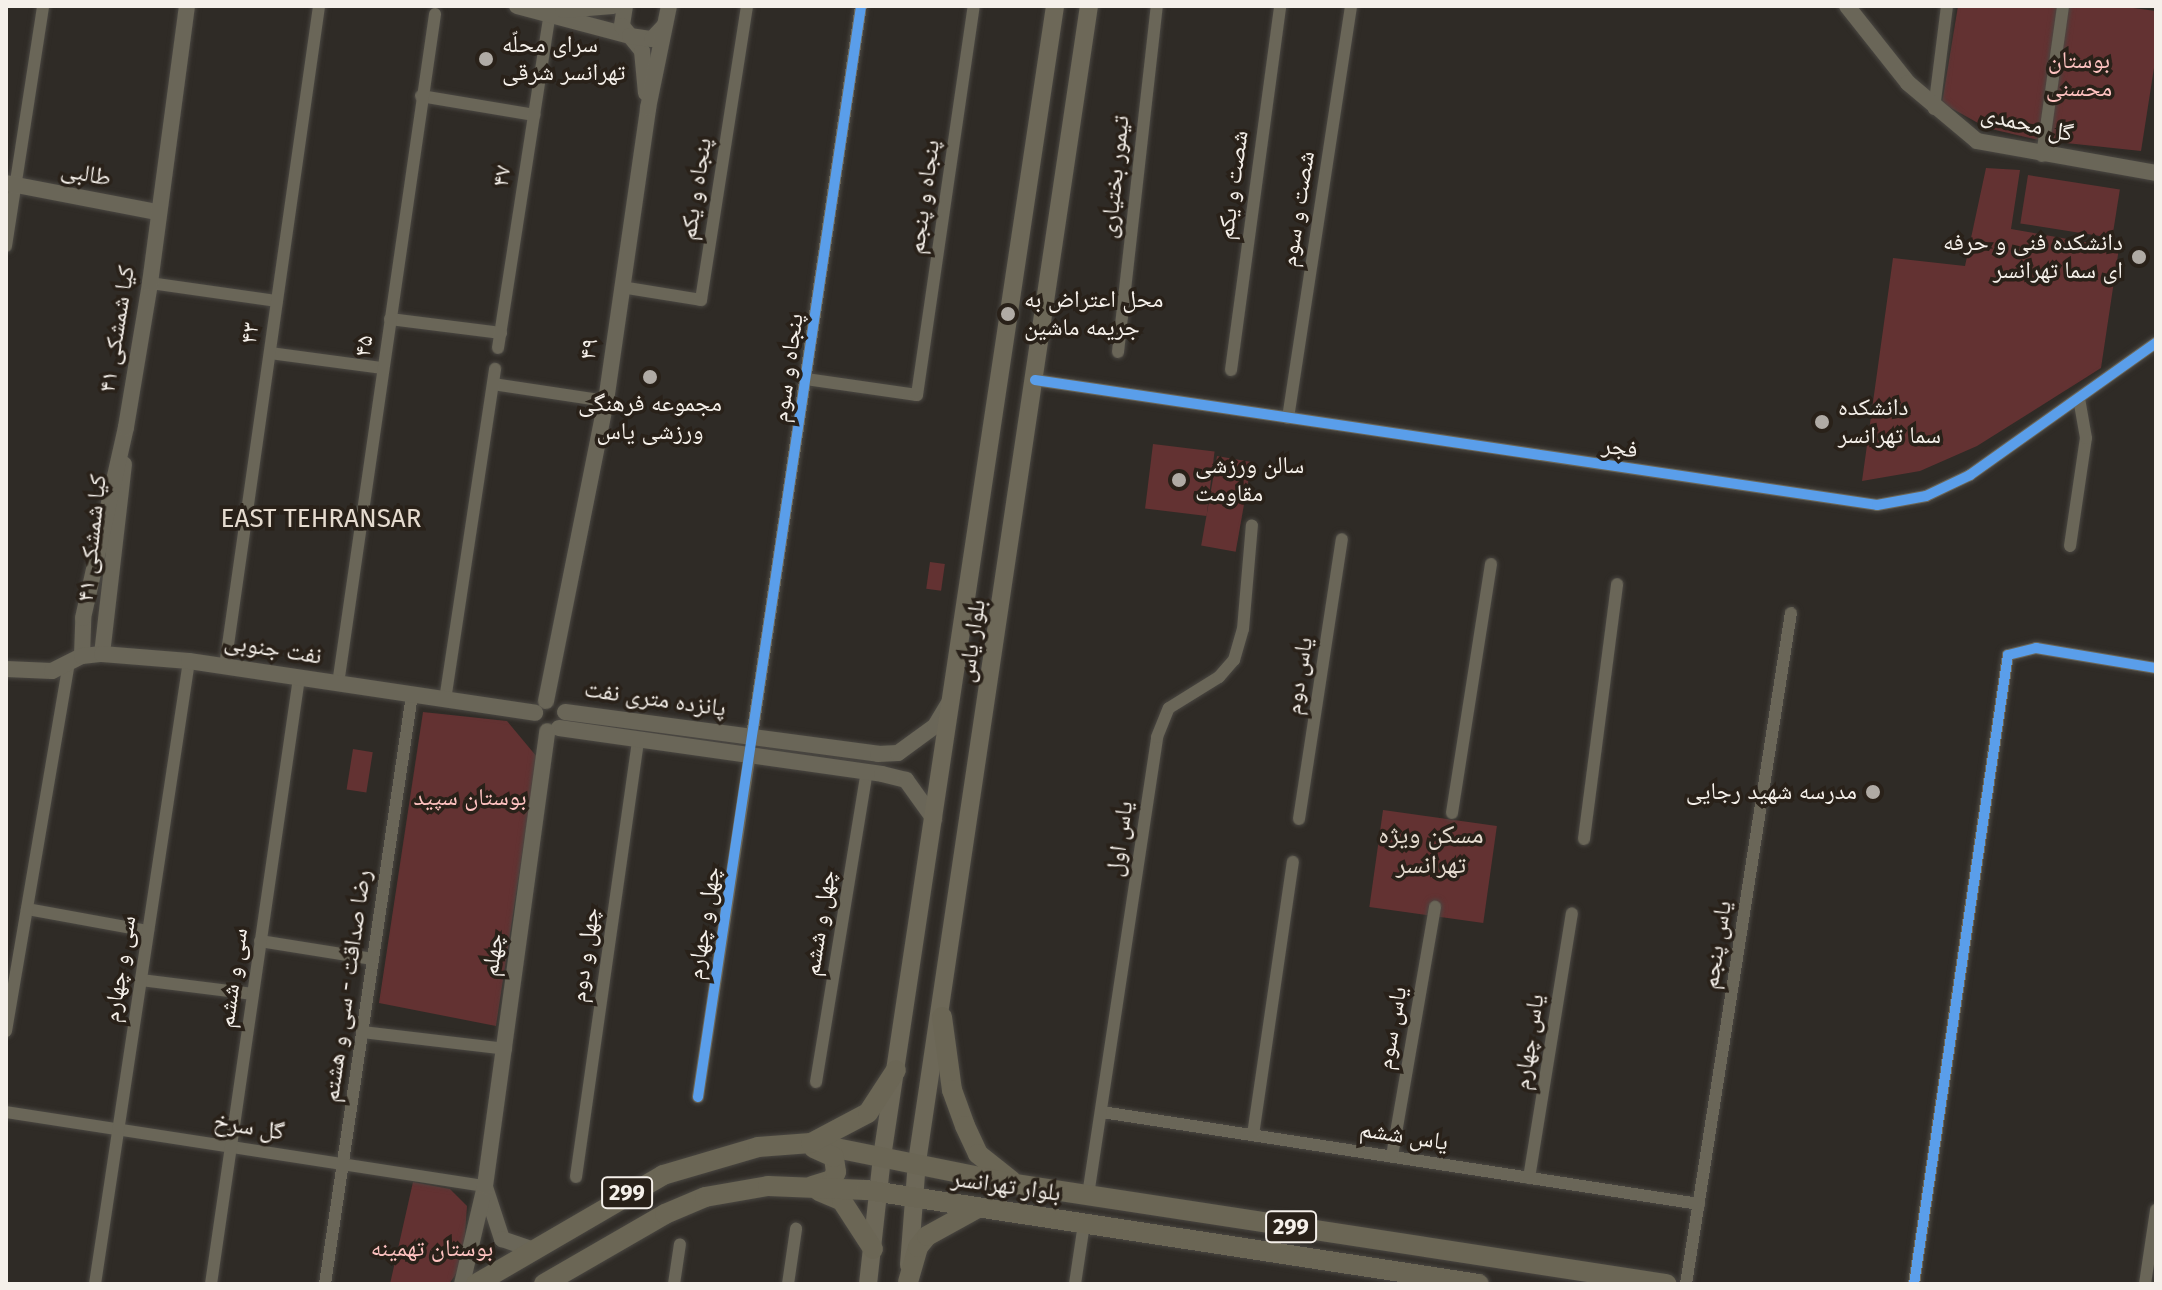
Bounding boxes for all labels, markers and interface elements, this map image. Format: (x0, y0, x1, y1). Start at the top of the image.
place label: سرای محلّه تهرانسر شرقی (502, 31, 625, 87)
park label: بوستان محسنی (2046, 47, 2112, 103)
marker: سرای محلّه تهرانسر شرقی (477, 50, 495, 68)
street label: گل محمدی (1978, 99, 2076, 149)
street label: تیمور بختیاری (1094, 114, 1136, 240)
street label: شصت و یکم (1211, 129, 1255, 241)
street label: پنجاه و یکم (674, 136, 718, 242)
street label: پنجاه و پنجم (902, 138, 946, 256)
street label: شصت و سوم (1275, 149, 1321, 269)
street label: طالبی (58, 155, 114, 193)
street label: ۴۷ (486, 163, 518, 189)
place label: دانشکده فنی و حرفه ای سما تهرانسر (1943, 229, 2123, 285)
marker: دانشکده فنی و حرفه ای سما تهرانسر (2130, 248, 2148, 266)
street label: ۴۱ کیا شمشکی (93, 264, 141, 394)
place label: محل اعتراض به جریمه ماشین (1024, 286, 1163, 342)
marker: محل اعتراض به جریمه ماشین (999, 305, 1017, 323)
street label: پنجاه و سوم (766, 312, 810, 424)
street label: ۴۳ (234, 320, 266, 346)
street label: ۴۵ (348, 333, 380, 359)
street label: ۴۹ (573, 336, 605, 362)
marker: مجموعه فرهنگی ورزشی یاس (641, 368, 659, 386)
place label: مجموعه فرهنگی ورزشی یاس (578, 390, 722, 446)
place label: دانشکده سما تهرانسر (1838, 394, 1941, 450)
marker: دانشکده سما تهرانسر (1813, 413, 1831, 431)
street label: فجر (1600, 431, 1640, 465)
place label: سالن ورزشی مقاومت (1195, 452, 1304, 508)
marker: سالن ورزشی مقاومت (1170, 471, 1188, 489)
street label: کیا شمشکی ۴۱ (71, 473, 113, 603)
district label: EAST TEHRANSAR (207, 503, 435, 535)
street label: بلوار یاس (952, 598, 992, 684)
street label: نفت جنوبی (222, 627, 324, 671)
street label: یاس دوم (1279, 635, 1319, 717)
street label: پانزده متری نفت (582, 675, 728, 723)
place label: مدرسه شهید رجایی (1686, 778, 1857, 806)
marker: مدرسه شهید رجایی (1864, 783, 1882, 801)
park label: بوستان سپید (413, 784, 527, 812)
street label: یاس اول (1100, 799, 1140, 879)
district label: مسکن ویژه تهرانسر (1378, 819, 1484, 880)
street label: چهل و چهارم (681, 864, 727, 982)
street label: رضا صداقت - سی و هشتم (316, 868, 378, 1104)
street label: چهل و ششم (797, 868, 843, 978)
street label: یاس پنجم (1696, 899, 1738, 991)
street label: چهل و دوم (564, 906, 606, 1004)
street label: سی و چهارم (97, 914, 143, 1024)
street label: سی و ششم (212, 926, 254, 1030)
street label: چهلم (476, 932, 510, 978)
street label: یاس سوم (1371, 984, 1413, 1072)
street label: یاس چهارم (1507, 992, 1551, 1092)
street label: گل سرخ (212, 1107, 286, 1147)
street label: یاس ششم (1358, 1115, 1450, 1157)
street label: بلوار تهرانسر (950, 1164, 1062, 1208)
road number: 299 (601, 1175, 653, 1211)
road number: 299 (1265, 1209, 1317, 1245)
park label: بوستان تهمینه (371, 1235, 493, 1263)

